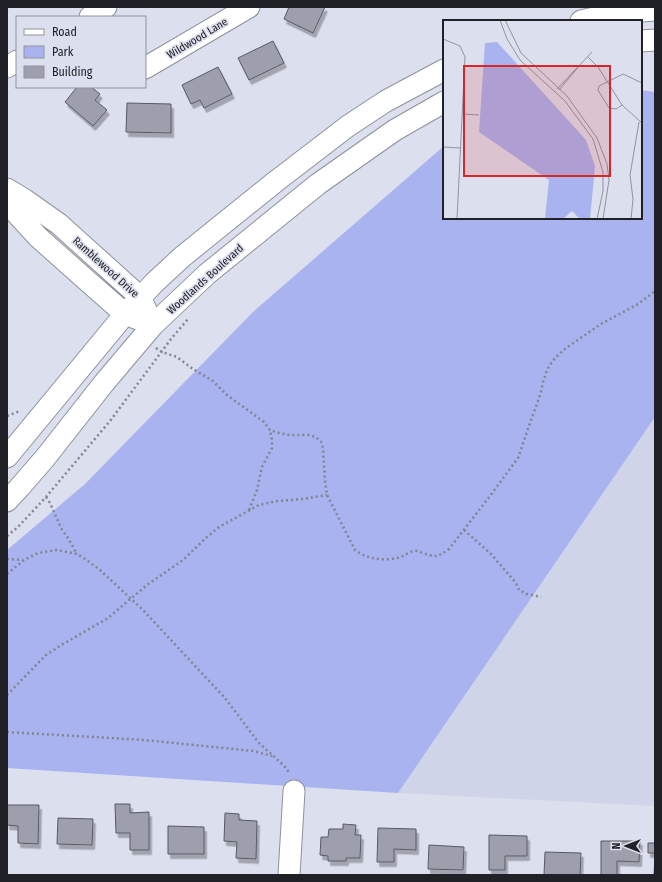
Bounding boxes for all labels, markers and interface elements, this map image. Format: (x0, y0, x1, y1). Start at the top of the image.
street label: Wildwood Lane (165, 15, 230, 62)
legend (16, 16, 146, 88)
inset map (443, 20, 642, 219)
text: Road (52, 25, 77, 39)
text: Park (52, 45, 74, 59)
text: Building (52, 65, 93, 79)
street label: Ramblewood Drive (70, 234, 141, 300)
street label: Woodlands Boulevard (165, 242, 246, 317)
north arrow (606, 826, 646, 866)
text: N (610, 843, 623, 849)

